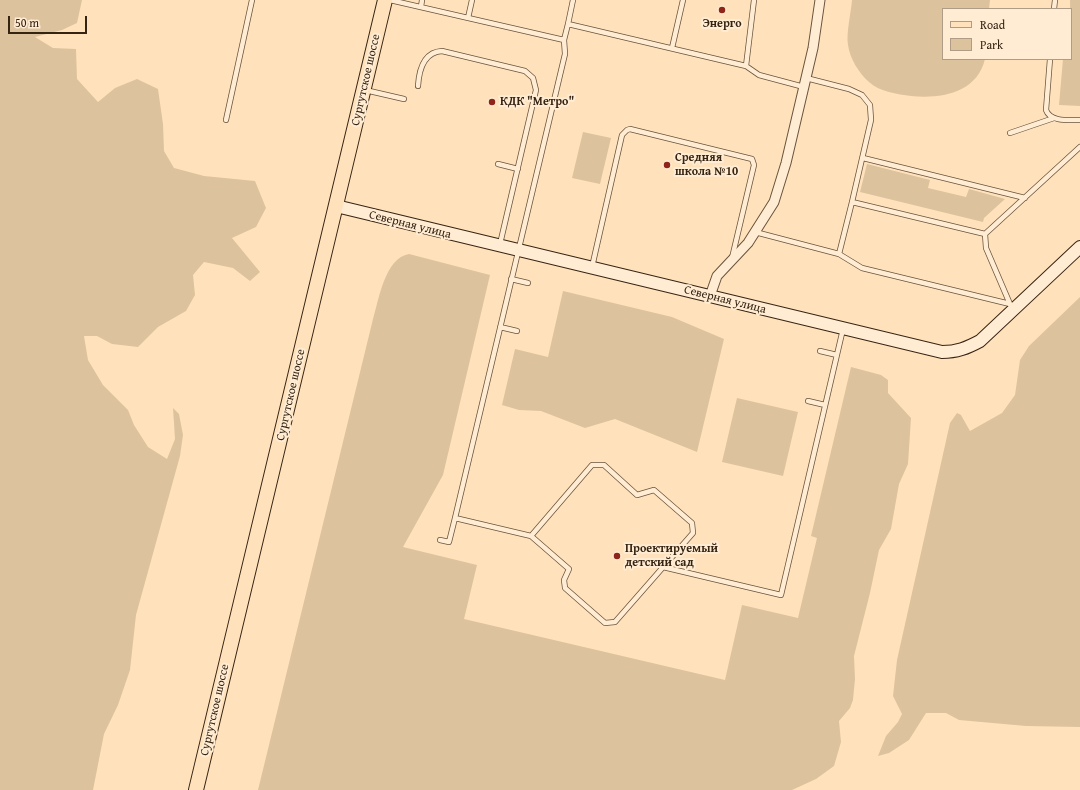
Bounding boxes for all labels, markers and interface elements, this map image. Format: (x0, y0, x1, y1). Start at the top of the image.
marker: Энерго (717, 5, 727, 15)
scale bar (10, 8, 89, 34)
legend (942, 8, 1072, 60)
text: 50 m (15, 14, 39, 31)
text: Road (980, 16, 1005, 33)
place label: Энерго (702, 17, 742, 31)
street label: Сургутское шоссе (348, 33, 384, 127)
text: Park (980, 36, 1003, 53)
place label: КДК "Метро" (500, 95, 574, 109)
marker: КДК "Метро" (487, 97, 497, 107)
place label: Средняя школа №10 (675, 151, 738, 179)
marker: Средняя школа №10 (662, 160, 672, 170)
street label: Северная улица (368, 208, 452, 242)
street label: Северная улица (683, 283, 767, 317)
street label: Сургутское шоссе (273, 348, 309, 442)
place label: Проектируемый детский сад (625, 542, 718, 570)
marker: Проектируемый детский сад (612, 551, 622, 561)
street label: Сургутское шоссе (197, 663, 233, 757)

